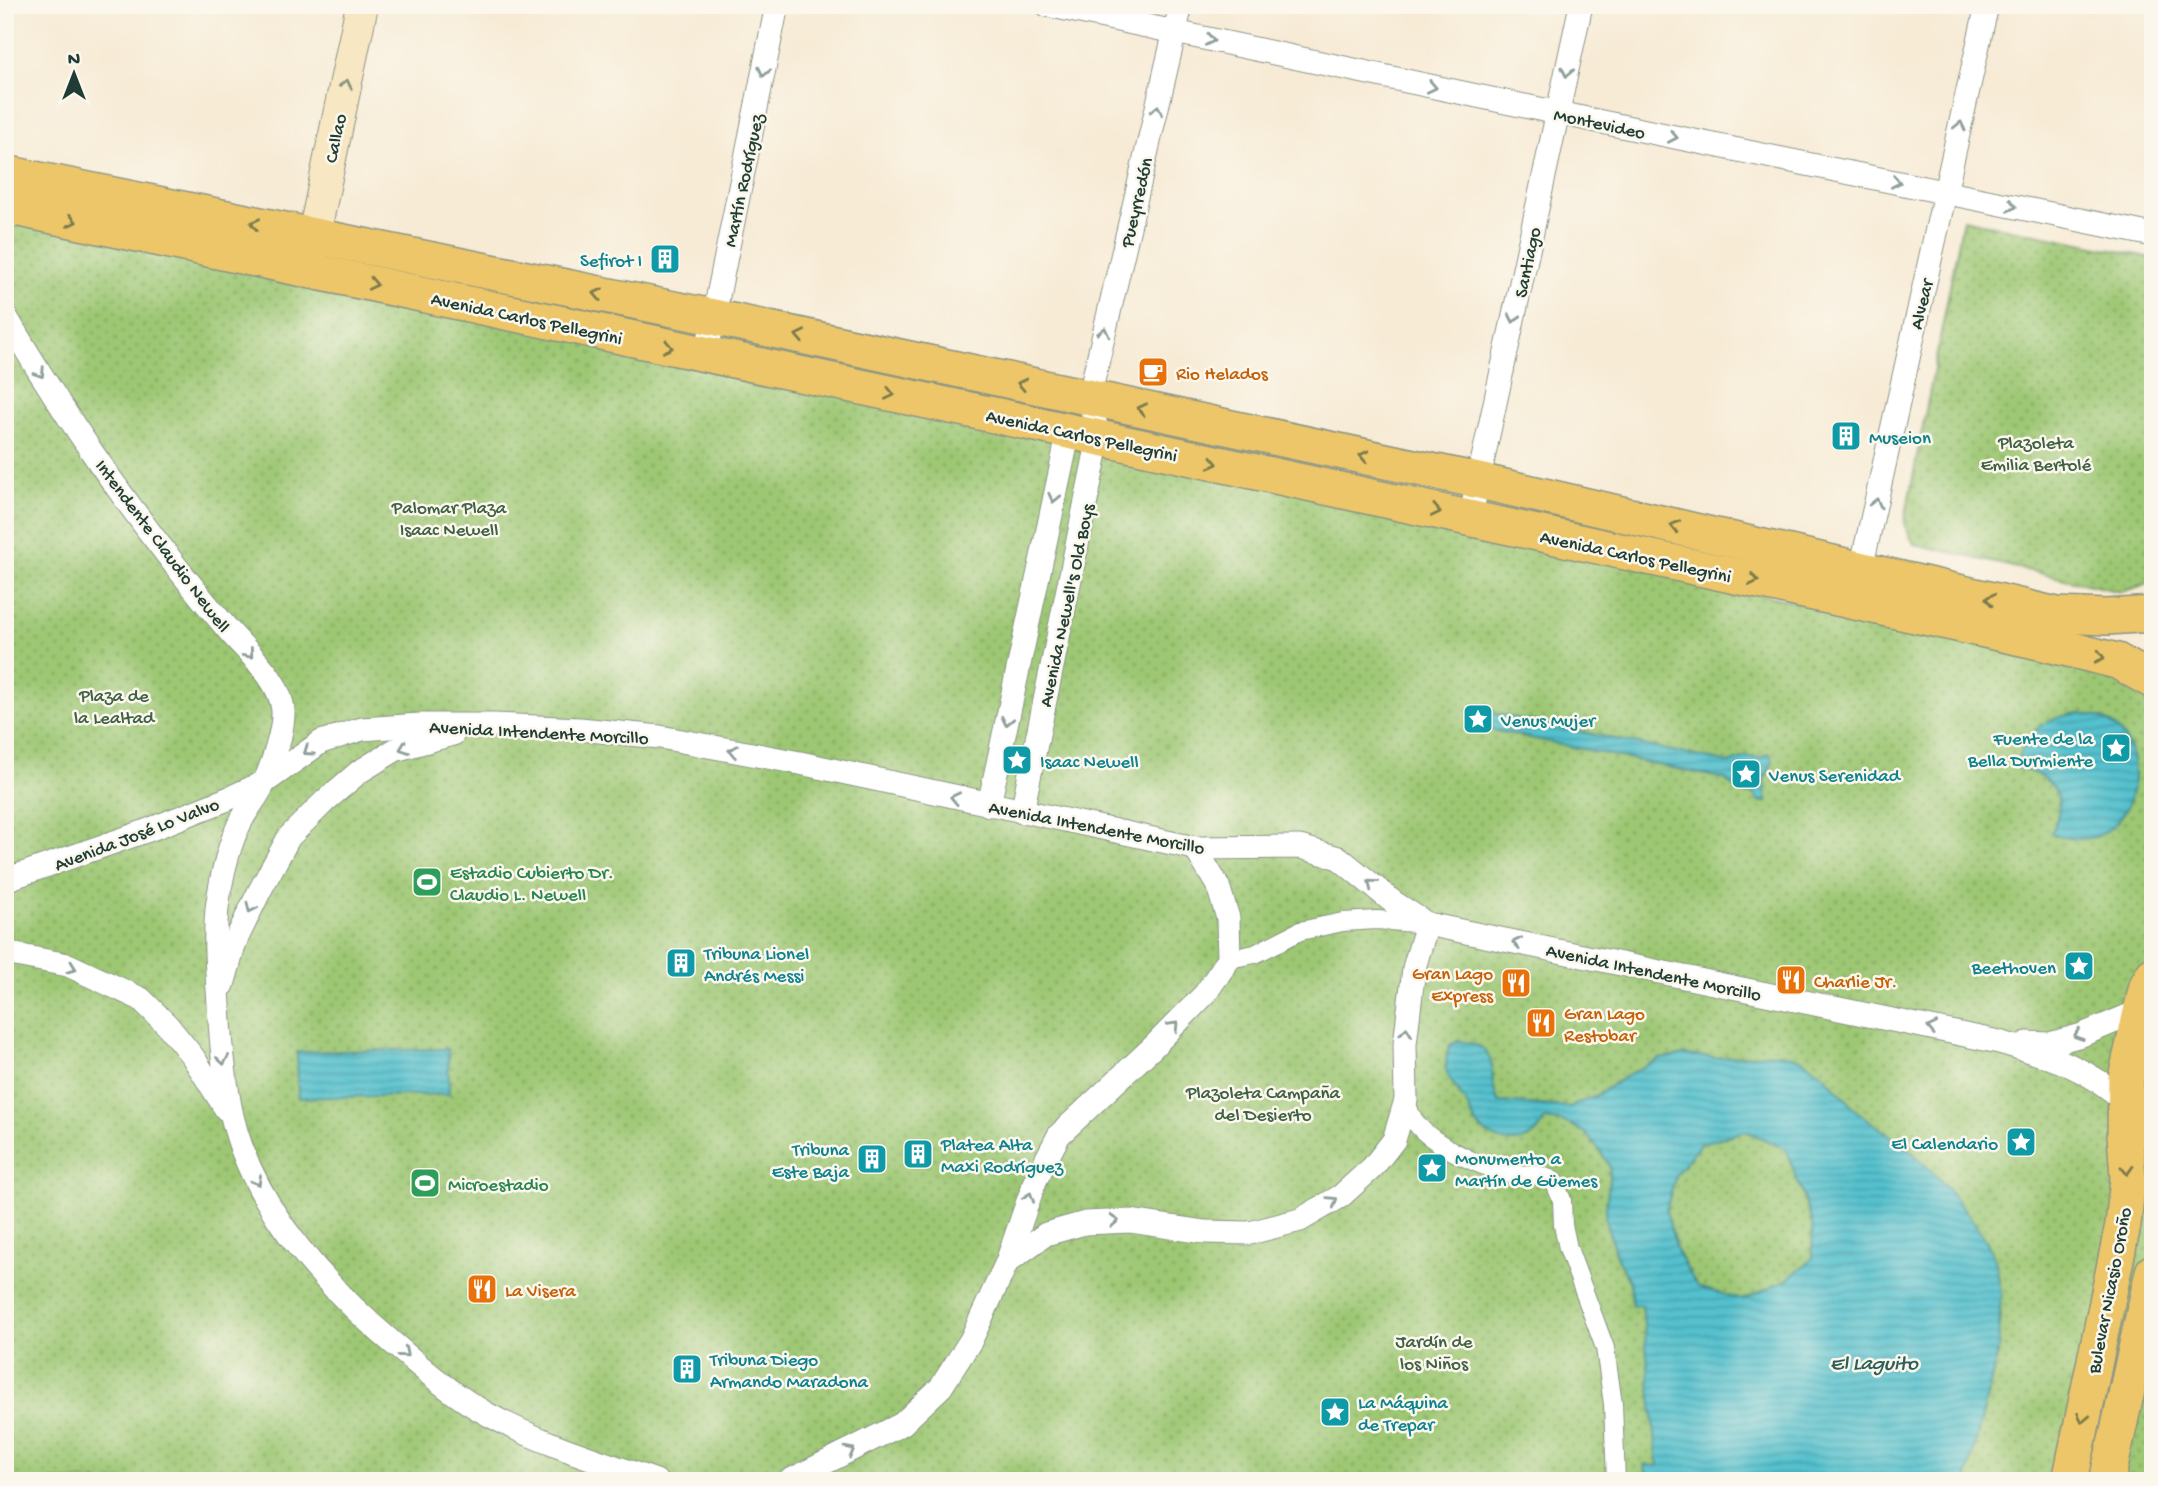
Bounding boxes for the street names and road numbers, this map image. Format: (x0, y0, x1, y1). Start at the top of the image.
street label: Montevideo (1551, 105, 1647, 146)
street label: Martín Rodríguez (720, 111, 771, 249)
street label: Callao (321, 112, 354, 165)
street label: Pueyrredón (1117, 155, 1160, 251)
street label: Santiago (1511, 225, 1548, 300)
street label: Alvear (1906, 275, 1941, 332)
street label: Avenida Carlos Pellegrini (428, 289, 624, 352)
street label: Avenida Carlos Pellegrini (983, 406, 1179, 469)
street label: Intendente Claudio Newell (89, 456, 234, 638)
street label: Avenida Newell's Old Boys (1036, 501, 1101, 710)
street label: Avenida Carlos Pellegrini (1537, 527, 1733, 590)
street label: Avenida Intendente Morcillo (429, 717, 649, 752)
street label: Avenida José Lo Valvo (52, 794, 223, 878)
street label: Avenida Intendente Morcillo (986, 797, 1206, 862)
street label: Avenida Intendente Morcillo (1544, 940, 1763, 1009)
street label: Bulevar Nicasio Oroño (2084, 1206, 2139, 1377)

